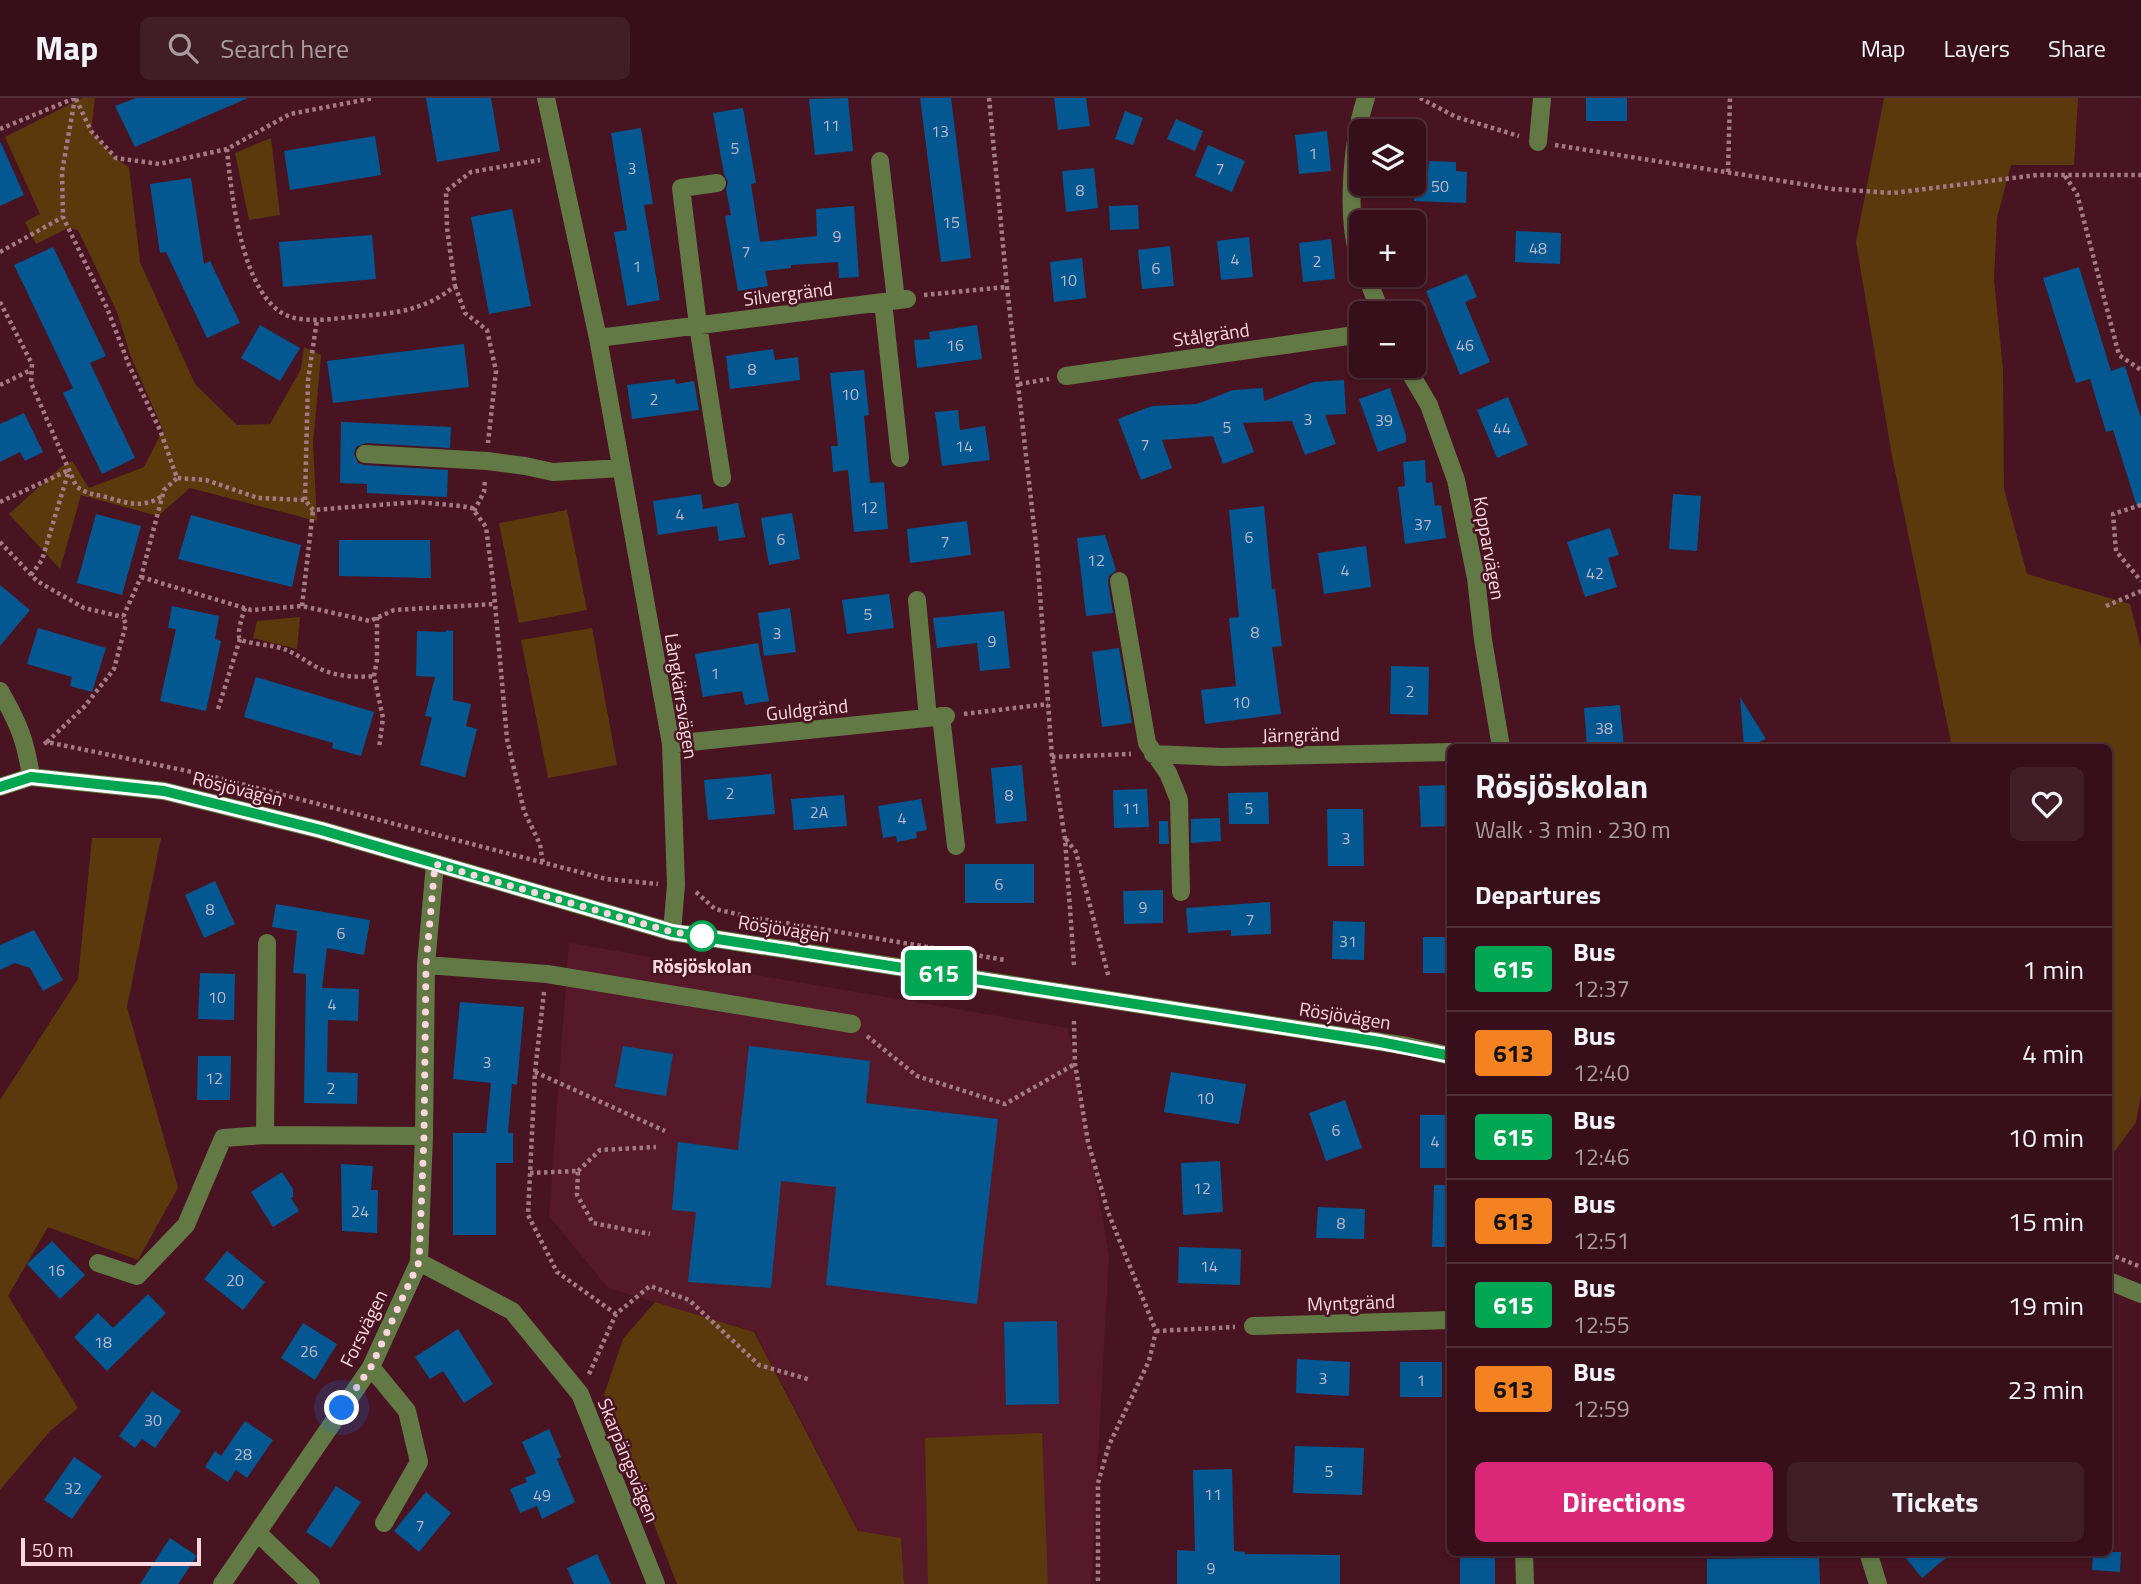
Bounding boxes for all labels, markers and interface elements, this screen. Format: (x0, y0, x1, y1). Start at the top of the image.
search box (140, 17, 630, 80)
text: Map (35, 23, 98, 73)
icon: search (164, 29, 202, 67)
text: Search here (220, 29, 349, 68)
text: Map (1861, 30, 1906, 66)
text: Layers (1944, 30, 2010, 66)
text: Share (2048, 30, 2106, 66)
house number: 11 (822, 113, 840, 137)
house number: 13 (931, 119, 949, 143)
map controls (1349, 119, 1426, 378)
button: layers (1349, 119, 1426, 196)
house number: 5 (731, 136, 740, 160)
house number: 1 (1309, 141, 1317, 165)
house number: 3 (628, 156, 636, 180)
house number: 7 (1216, 156, 1224, 180)
house number: 50 (1431, 174, 1449, 198)
house number: 8 (1076, 178, 1085, 202)
house number: 15 (942, 210, 960, 234)
button: + (1349, 210, 1426, 287)
house number: 9 (833, 224, 842, 248)
house number: 48 (1529, 236, 1547, 260)
house number: 7 (742, 239, 750, 263)
house number: 4 (1231, 247, 1240, 271)
house number: 2 (1313, 249, 1321, 273)
house number: 1 (633, 254, 641, 278)
house number: 6 (1152, 256, 1161, 280)
house number: 10 (1059, 268, 1077, 292)
street label: Silvergränd (742, 273, 834, 313)
button: − (1349, 301, 1426, 378)
street label: Stålgränd (1171, 314, 1251, 354)
house number: 16 (946, 333, 964, 357)
house number: 46 (1456, 333, 1474, 357)
house number: 8 (748, 357, 757, 381)
house number: 10 (841, 382, 859, 406)
house number: 2 (650, 387, 658, 411)
house number: 3 (1304, 407, 1312, 431)
house number: 39 (1375, 408, 1393, 432)
house number: 5 (1223, 415, 1232, 439)
house number: 44 (1493, 416, 1511, 440)
house number: 7 (1141, 432, 1149, 456)
house number: 14 (955, 434, 973, 458)
street label: Kopparvägen (1467, 494, 1513, 602)
house number: 12 (860, 495, 878, 519)
house number: 4 (676, 502, 685, 526)
house number: 37 (1414, 512, 1432, 536)
house number: 6 (1245, 525, 1254, 549)
house number: 6 (777, 527, 786, 551)
house number: 7 (941, 529, 949, 553)
house number: 12 (1087, 548, 1105, 572)
house number: 4 (1341, 558, 1350, 582)
house number: 42 (1586, 561, 1604, 585)
house number: 5 (864, 602, 873, 626)
house number: 8 (1251, 620, 1260, 644)
house number: 3 (773, 621, 781, 645)
house number: 9 (988, 629, 997, 653)
street label: Långkärrsvägen (658, 631, 706, 761)
house number: 1 (711, 661, 719, 685)
house number: 2 (1406, 679, 1414, 703)
street label: Guldgränd (765, 690, 849, 728)
house number: 10 (1232, 690, 1250, 714)
house number: 38 (1595, 716, 1613, 740)
street label: Järngränd (1262, 719, 1340, 749)
text: Rösjöskolan (1475, 761, 1648, 811)
street label: Rösjövägen (190, 763, 286, 813)
button: heart (2010, 767, 2084, 841)
house number: 2 (726, 781, 734, 805)
house number: 8 (1005, 783, 1014, 807)
house number: 11 (1122, 796, 1140, 820)
house number: 5 (1245, 796, 1254, 820)
house number: 2A (810, 800, 829, 824)
house number: 4 (898, 806, 907, 830)
text: Walk · 3 min · 230 m (1475, 812, 1671, 847)
house number: 3 (1342, 826, 1350, 850)
house number: 6 (995, 872, 1004, 896)
text: Departures (1475, 875, 1601, 914)
house number: 9 (1139, 895, 1148, 919)
house number: 8 (206, 897, 215, 921)
street label: Rösjövägen (736, 906, 832, 950)
house number: 7 (1246, 907, 1254, 931)
house number: 6 (337, 921, 346, 945)
marker: Rösjöskolan (687, 921, 717, 951)
house number: 31 (1339, 929, 1357, 953)
text: Bus (1573, 932, 1615, 971)
line badge: 615 (899, 950, 979, 996)
text: 1 min (2022, 950, 2084, 989)
place label: Rösjöskolan (652, 951, 752, 980)
text: 615 (1493, 951, 1534, 987)
text: 615 (919, 955, 959, 991)
text: 12:37 (1573, 971, 1630, 1006)
house number: 10 (208, 985, 226, 1009)
house number: 4 (328, 992, 337, 1016)
street label: Rösjövägen (1297, 993, 1393, 1037)
text: Bus (1573, 1016, 1615, 1055)
text: 4 min (2022, 1034, 2084, 1073)
text: 613 (1493, 1035, 1534, 1071)
house number: 3 (483, 1050, 491, 1074)
text: 12:40 (1573, 1055, 1630, 1090)
house number: 12 (205, 1066, 223, 1090)
house number: 2 (327, 1076, 335, 1100)
house number: 10 (1196, 1086, 1214, 1110)
text: Bus (1573, 1100, 1615, 1139)
house number: 6 (1332, 1118, 1341, 1142)
text: 10 min (2008, 1118, 2084, 1157)
text: 615 (1493, 1119, 1534, 1155)
house number: 4 (1431, 1129, 1440, 1153)
text: 12:46 (1573, 1139, 1630, 1174)
house number: 12 (1193, 1176, 1211, 1200)
text: Bus (1573, 1184, 1615, 1223)
house number: 24 (351, 1199, 369, 1223)
text: 15 min (2008, 1202, 2084, 1241)
text: 613 (1493, 1203, 1534, 1239)
house number: 8 (1337, 1211, 1346, 1235)
text: 12:51 (1573, 1223, 1630, 1258)
house number: 14 (1200, 1254, 1218, 1278)
house number: 16 (47, 1258, 65, 1282)
house number: 20 (226, 1268, 244, 1292)
text: Bus (1573, 1268, 1615, 1307)
street label: Forsvägen (332, 1284, 394, 1372)
street label: Myntgränd (1306, 1286, 1396, 1318)
text: 19 min (2008, 1286, 2084, 1325)
text: 615 (1493, 1287, 1534, 1323)
text: 12:55 (1573, 1307, 1630, 1342)
house number: 18 (94, 1330, 112, 1354)
house number: 26 (300, 1339, 318, 1363)
text: Bus (1573, 1352, 1615, 1391)
house number: 3 (1319, 1366, 1327, 1390)
house number: 1 (1417, 1368, 1425, 1392)
text: 23 min (2008, 1370, 2084, 1409)
text: 613 (1493, 1371, 1534, 1407)
your location (324, 1390, 359, 1425)
text: 12:59 (1573, 1391, 1630, 1426)
street label: Skarpängsvägen (591, 1394, 667, 1526)
house number: 30 (144, 1408, 162, 1432)
house number: 28 (234, 1442, 252, 1466)
house number: 5 (1325, 1459, 1334, 1483)
button: Directions (1475, 1462, 1773, 1542)
button: Tickets (1787, 1462, 2084, 1542)
house number: 32 (64, 1476, 82, 1500)
house number: 11 (1204, 1482, 1222, 1506)
house number: 49 (533, 1483, 551, 1507)
house number: 7 (416, 1513, 424, 1537)
scale bar (21, 1535, 201, 1567)
text: 50 m (32, 1535, 73, 1564)
house number: 9 (1207, 1556, 1216, 1580)

